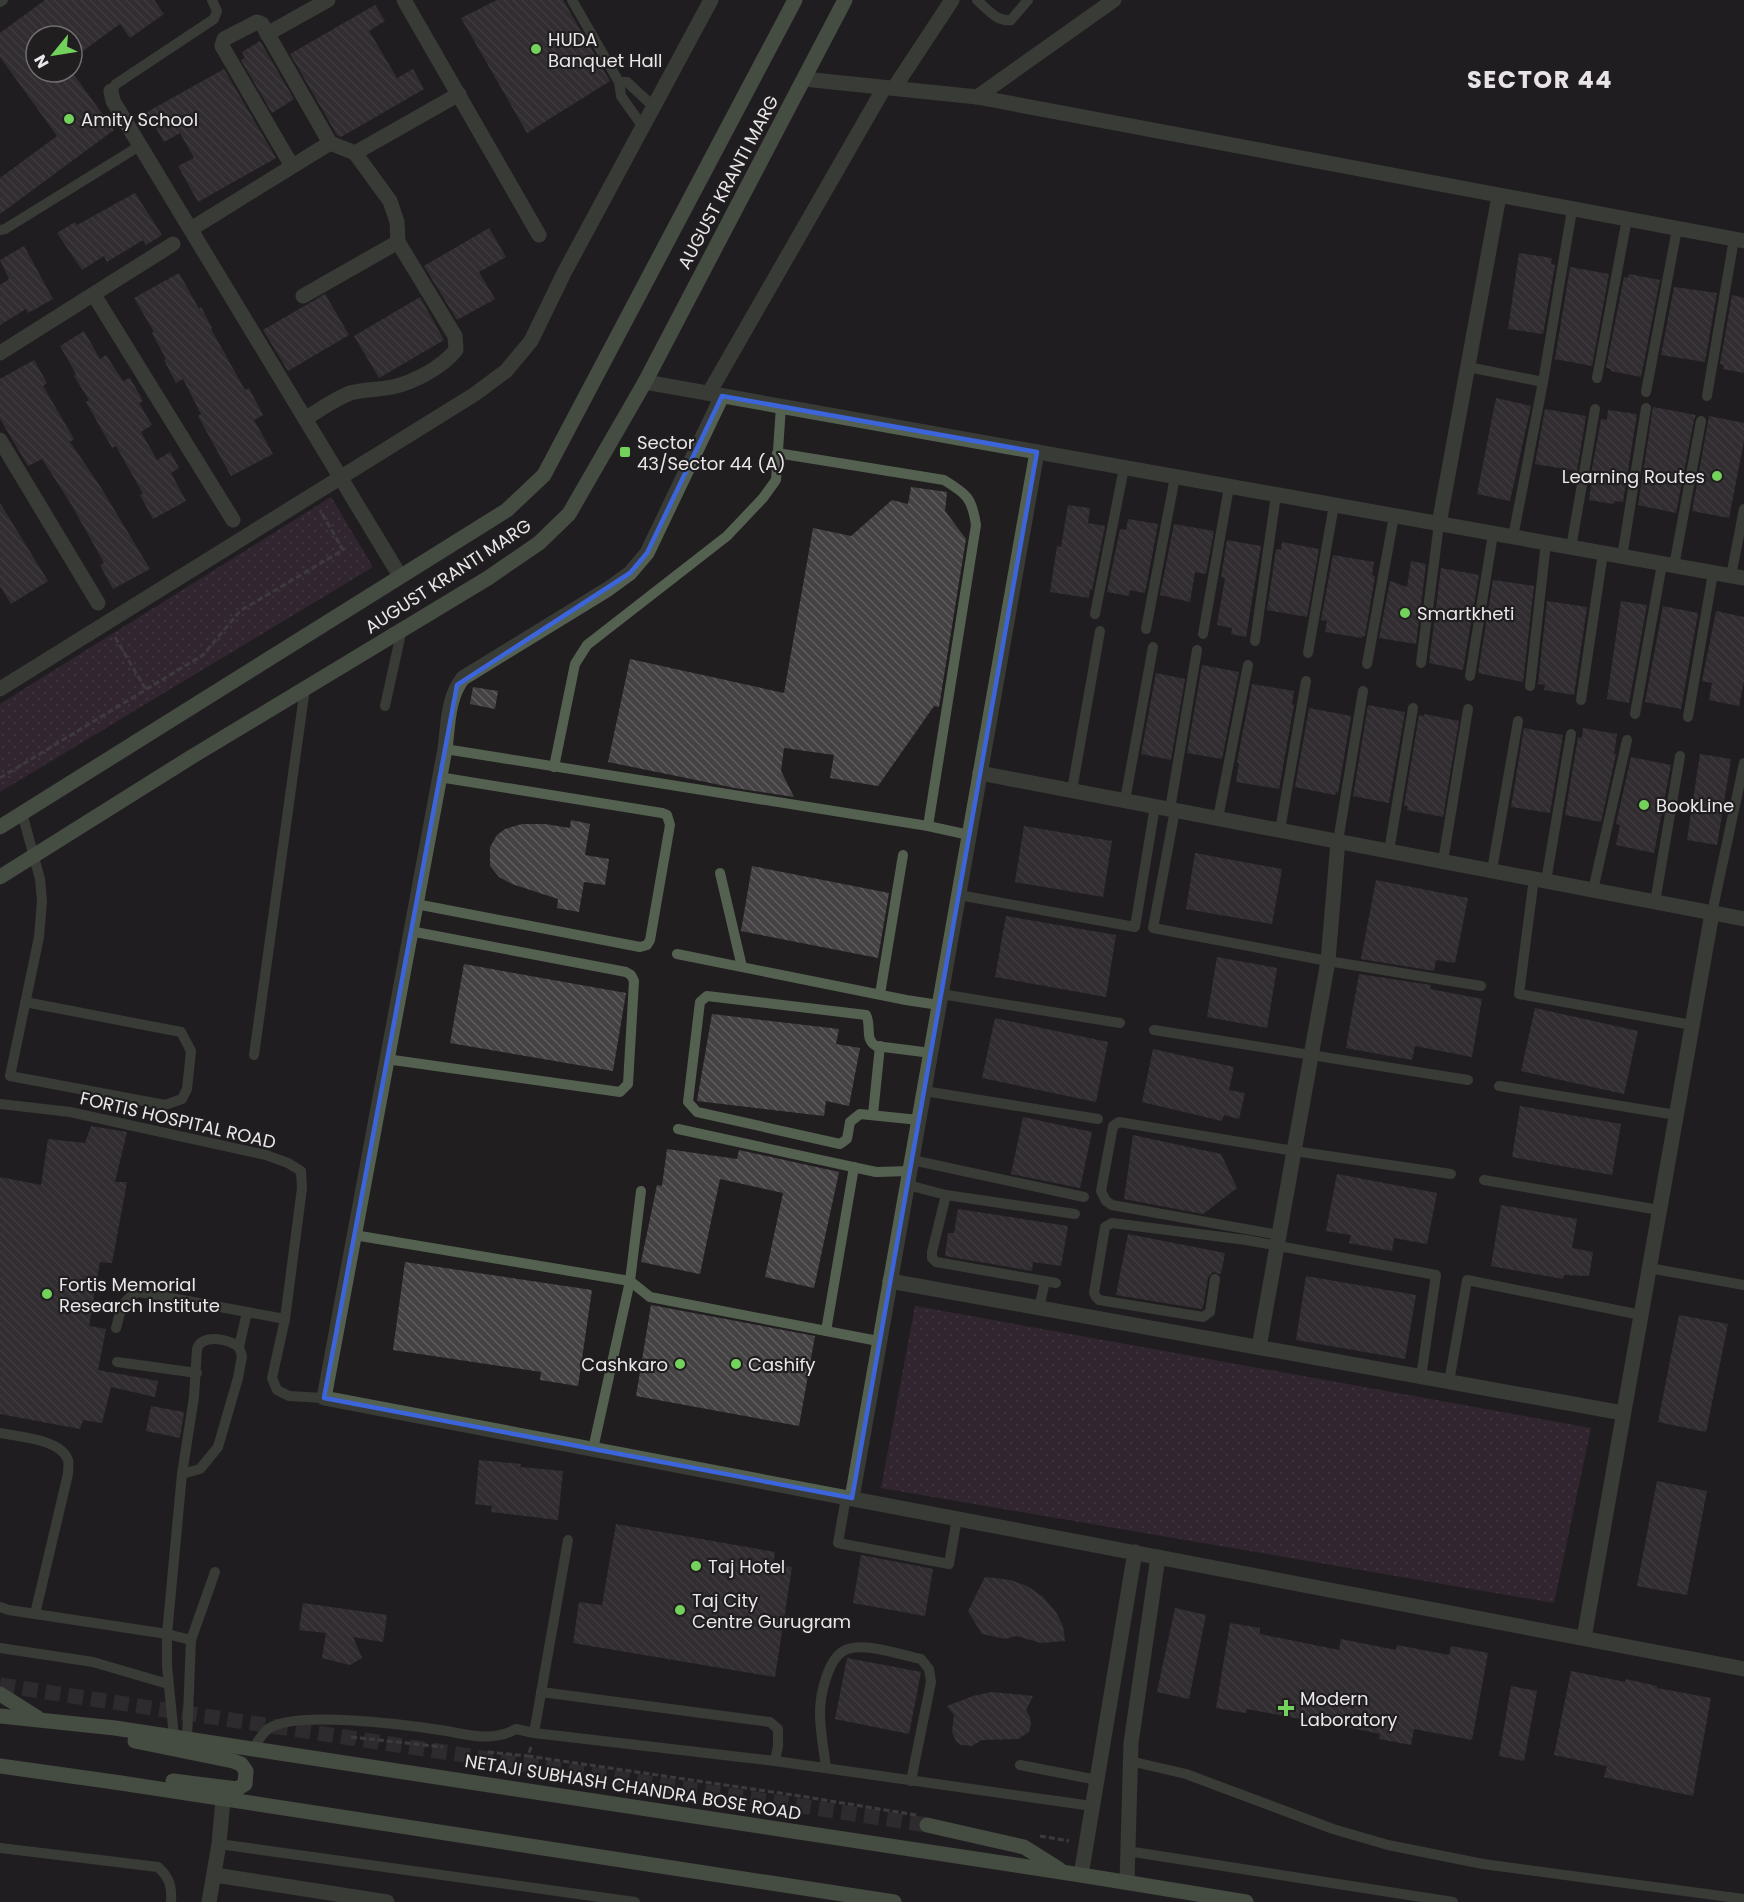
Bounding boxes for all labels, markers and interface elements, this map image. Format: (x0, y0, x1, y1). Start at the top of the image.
north arrow (24, 24, 84, 84)
place label: HUDA Banquet Hall (548, 27, 662, 73)
marker: HUDA Banquet Hall (529, 42, 543, 56)
text: N (28, 50, 54, 72)
district label: SECTOR 44 (1467, 63, 1613, 96)
street label: AUGUST KRANTI MARG (672, 91, 784, 273)
place label: Amity School (81, 107, 198, 132)
marker: Amity School (62, 112, 76, 126)
place label: Sector 43/Sector 44 (A) (637, 430, 786, 476)
marker: Sector 43/Sector 44 (A) (618, 445, 632, 459)
place label: Learning Routes (1562, 464, 1705, 489)
marker: Learning Routes (1710, 469, 1724, 483)
street label: AUGUST KRANTI MARG (360, 513, 536, 639)
place label: Smartkheti (1417, 601, 1514, 626)
marker: Smartkheti (1398, 606, 1412, 620)
place label: BookLine (1656, 793, 1734, 818)
marker: BookLine (1637, 798, 1651, 812)
street label: FORTIS HOSPITAL ROAD (78, 1085, 278, 1155)
place label: Fortis Memorial Research Institute (59, 1272, 220, 1318)
marker: Fortis Memorial Research Institute (40, 1287, 54, 1301)
place label: Cashkaro (581, 1352, 668, 1377)
place label: Cashify (748, 1352, 815, 1377)
marker: Cashkaro (673, 1357, 687, 1371)
marker: Cashify (729, 1357, 743, 1371)
place label: Taj Hotel (708, 1554, 785, 1579)
marker: Taj Hotel (689, 1559, 703, 1573)
place label: Taj City Centre Gurugram (692, 1588, 851, 1634)
marker: Taj City Centre Gurugram (673, 1603, 687, 1617)
place label: Modern Laboratory (1300, 1686, 1397, 1732)
marker: Modern Laboratory (1277, 1699, 1295, 1717)
street label: NETAJI SUBHASH CHANDRA BOSE ROAD (463, 1748, 803, 1826)

